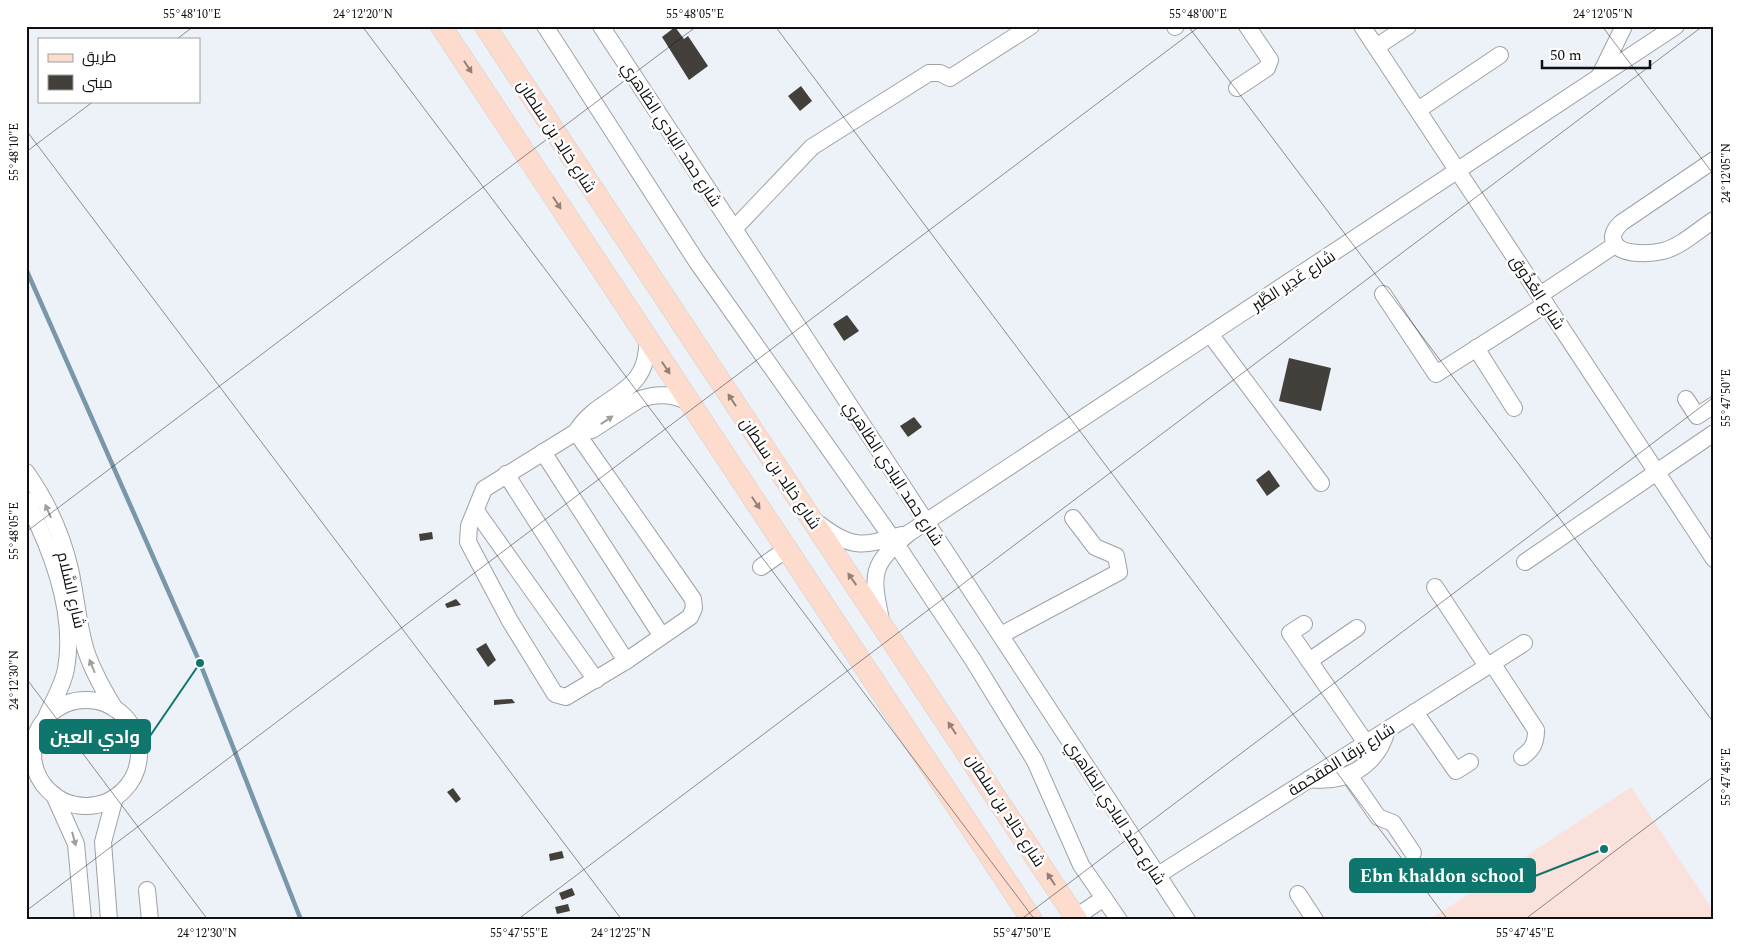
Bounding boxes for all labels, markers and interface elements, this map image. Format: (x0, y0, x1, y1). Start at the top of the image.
text: 55°48'10"E (163, 5, 221, 24)
text: 24°12'20"N (333, 5, 393, 24)
text: 55°48'05"E (666, 5, 724, 24)
text: 55°48'00"E (1169, 5, 1227, 24)
text: 24°12'05"N (1573, 5, 1633, 24)
legend (38, 38, 200, 102)
scale bar (1542, 38, 1650, 70)
text: 50 m (1550, 44, 1582, 67)
text: طريق (82, 46, 116, 69)
street label: شارع حمد البادي الظاهري (614, 57, 727, 212)
one-way arrow (463, 60, 473, 74)
text: مبنى (82, 72, 113, 95)
street label: شارع خالِد بن سلطان (511, 75, 602, 198)
text: 55°48'10"E (5, 123, 24, 181)
text: 24°12'05"N (1717, 143, 1736, 203)
one-way arrow (552, 196, 562, 210)
street label: شارع غَدِير الطَّير (1246, 245, 1340, 318)
street label: شارع العُذُوق (1504, 250, 1570, 335)
one-way arrow (661, 361, 671, 374)
text: 55°47'50"E (1717, 369, 1736, 427)
one-way arrow (727, 394, 737, 407)
street label: شارع حمد البادي الظاهري (836, 396, 949, 551)
street label: شارع خالِد بن سلطان (734, 413, 827, 534)
one-way arrow (601, 415, 614, 425)
one-way arrow (751, 496, 761, 510)
text: 55°48'05"E (5, 502, 24, 560)
one-way arrow (44, 504, 52, 518)
street label: شارع السَّلام (51, 549, 92, 631)
one-way arrow (847, 572, 857, 586)
text: 24°12'30"N (5, 650, 24, 710)
one-way arrow (88, 659, 95, 674)
street label: شارع بَرقا المَقحَمة (1283, 717, 1400, 802)
callout: وادي العين (40, 720, 150, 753)
one-way arrow (947, 722, 957, 735)
text: وادي العين (50, 724, 140, 751)
street label: شارع حمد البادي الظاهري (1058, 735, 1171, 890)
text: 55°47'45"E (1717, 748, 1736, 806)
street label: شارع خالِد بن سلطان (960, 749, 1051, 872)
one-way arrow (70, 832, 78, 847)
callout: Ebn khaldon school (1350, 859, 1535, 892)
text: Ebn khaldon school (1360, 863, 1524, 890)
one-way arrow (1046, 872, 1055, 886)
text: 24°12'30"N (177, 924, 237, 943)
text: 55°47'55"E (490, 924, 548, 943)
text: 24°12'25"N (591, 924, 651, 943)
text: 55°47'50"E (993, 924, 1051, 943)
text: 55°47'45"E (1496, 924, 1554, 943)

